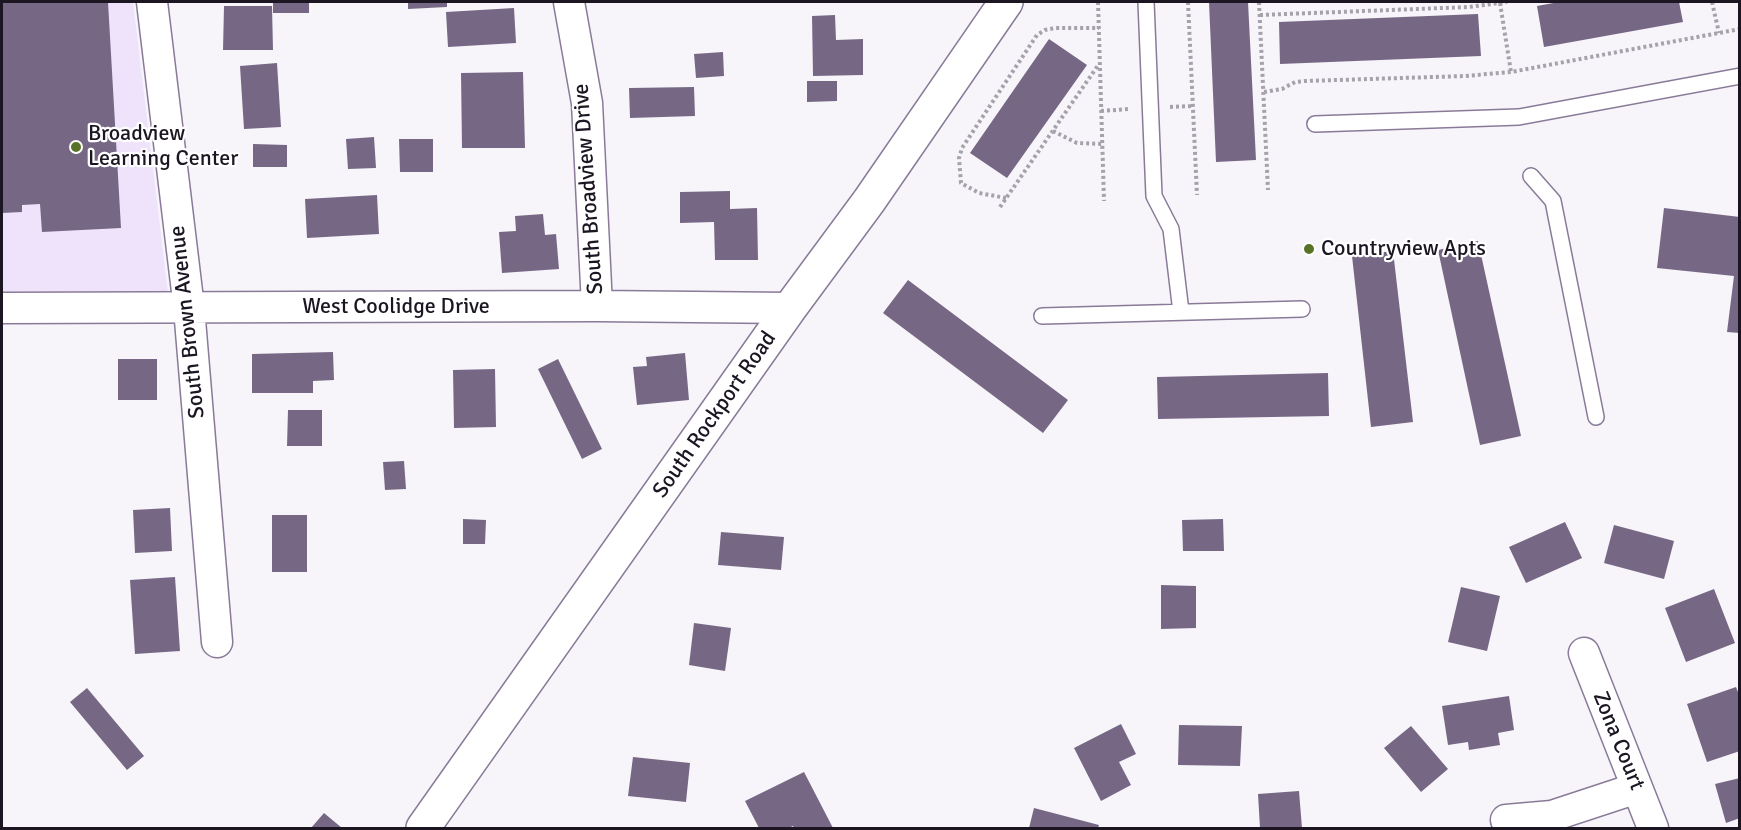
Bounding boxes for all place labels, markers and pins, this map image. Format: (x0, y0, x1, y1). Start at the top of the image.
place label: Broadview Learning Center (88, 121, 238, 172)
marker: Broadview Learning Center (69, 140, 83, 154)
place label: Countryview Apts (1321, 236, 1486, 262)
marker: Countryview Apts (1302, 242, 1316, 256)

